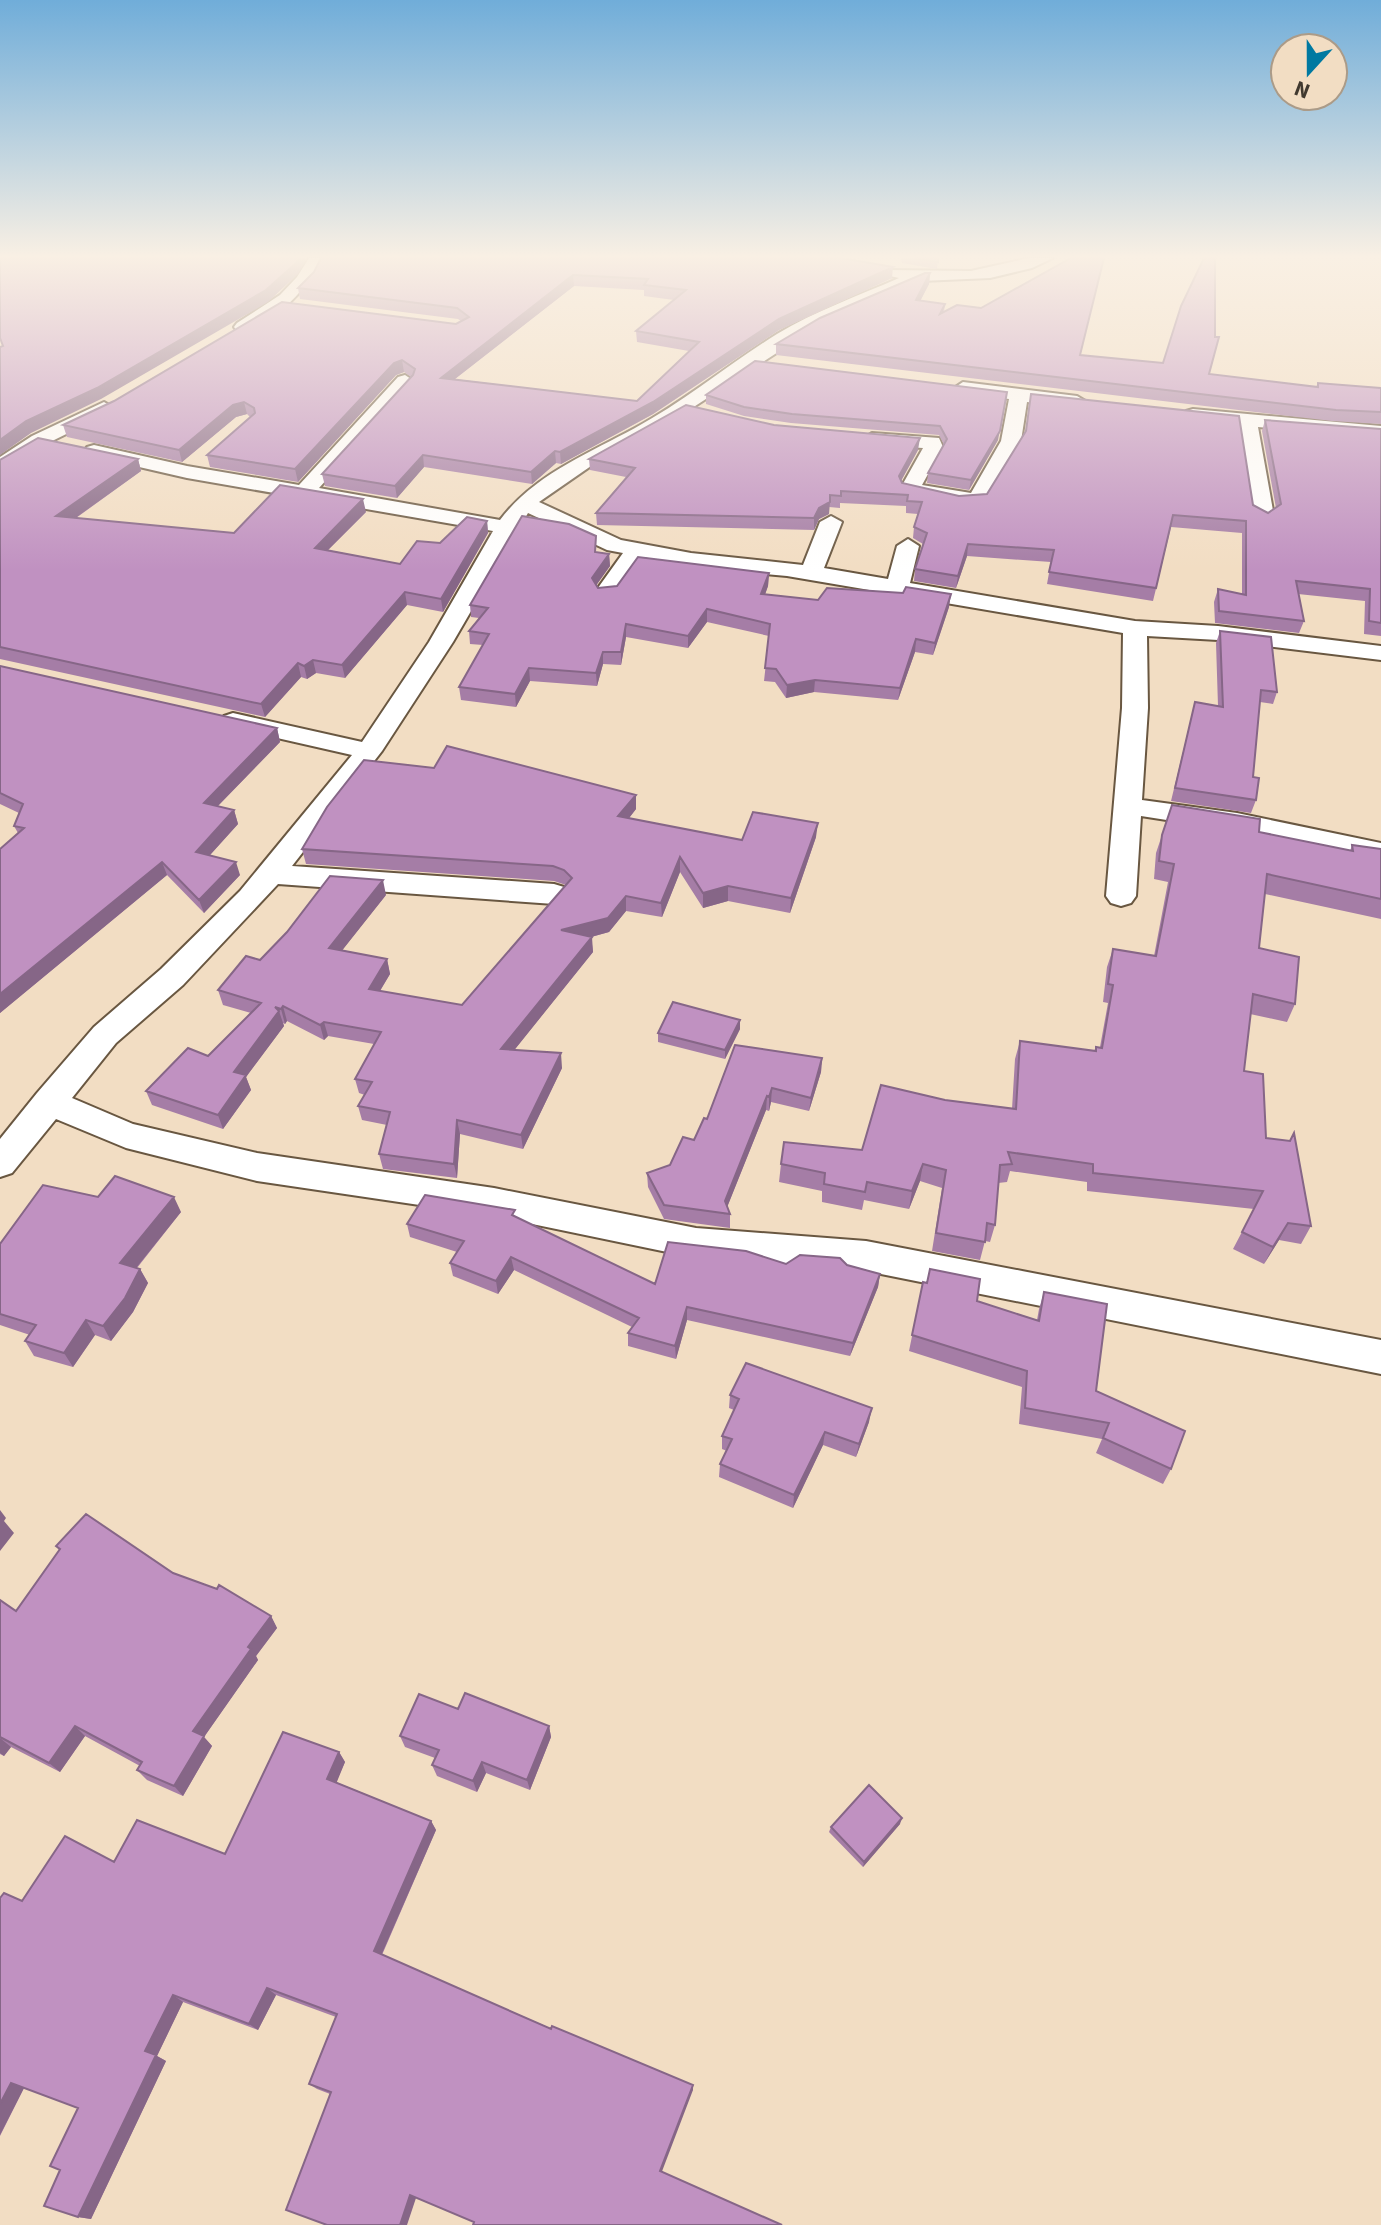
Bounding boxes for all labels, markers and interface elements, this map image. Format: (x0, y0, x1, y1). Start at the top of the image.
north arrow (1269, 32, 1349, 112)
text: N (1290, 72, 1315, 107)

